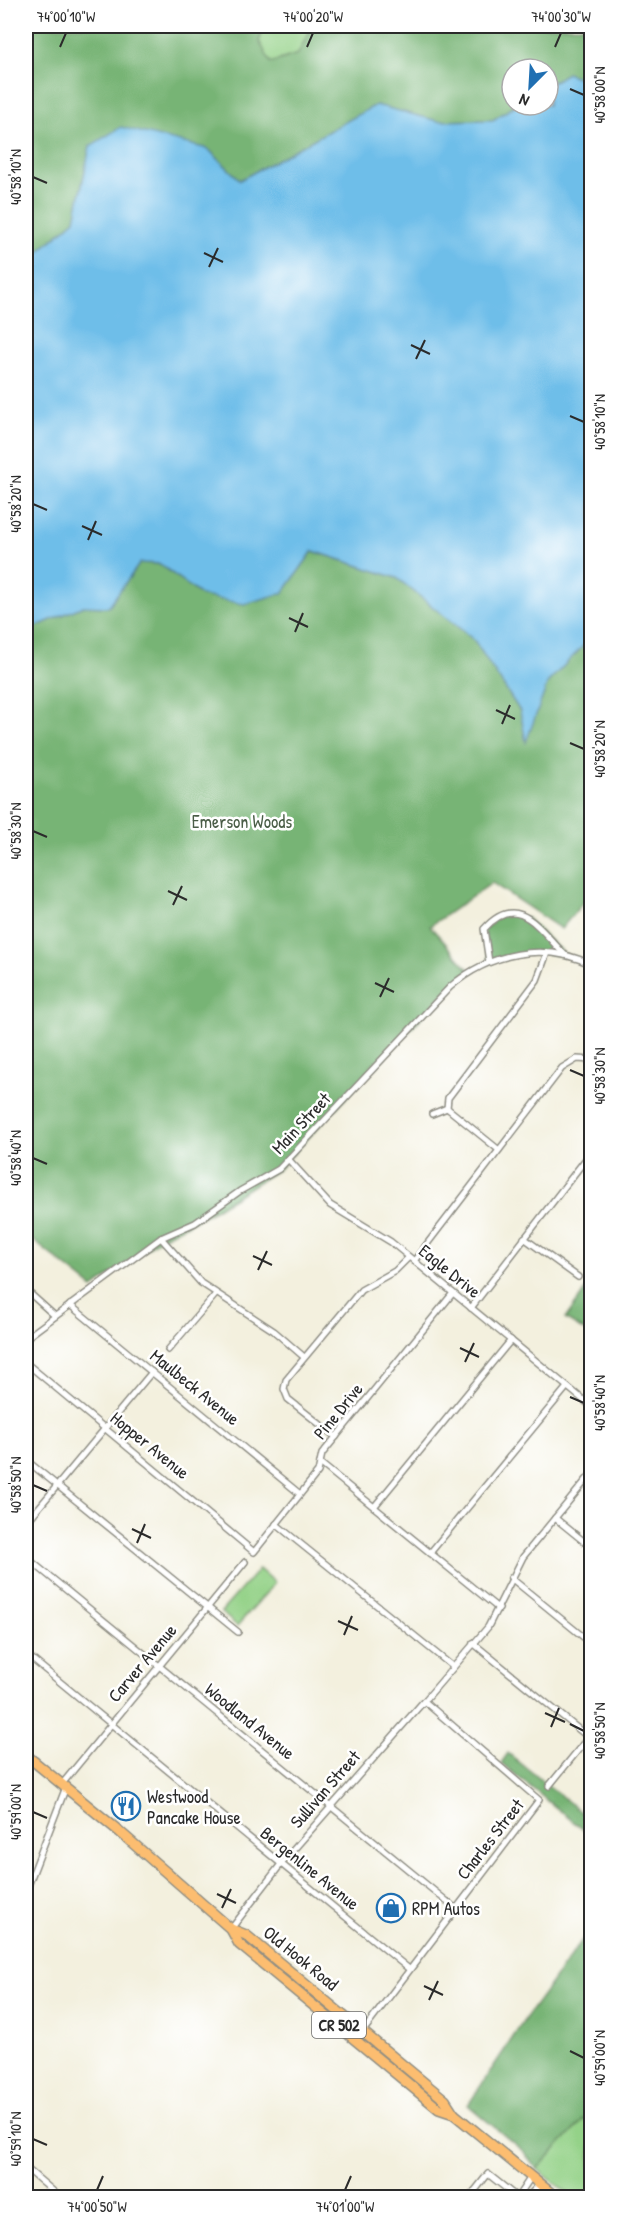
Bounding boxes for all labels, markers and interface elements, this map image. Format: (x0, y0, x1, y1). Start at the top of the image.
text: 74°00'10"W (37, 6, 96, 27)
text: 74°00'20"W (283, 6, 344, 27)
text: 74°00'30"W (531, 6, 592, 27)
north arrow (500, 57, 560, 117)
text: 40°58'00"N (589, 66, 610, 124)
text: N (515, 89, 532, 112)
text: 40°58'10"N (5, 149, 26, 205)
text: 40°58'10"N (589, 394, 610, 450)
text: 40°58'20"N (5, 475, 26, 533)
text: 40°58'20"N (589, 720, 610, 778)
text: 40°58'30"N (5, 802, 26, 860)
park label: Emerson Woods (192, 809, 292, 834)
text: 40°58'30"N (589, 1047, 610, 1105)
street label: Main Street (266, 1086, 337, 1159)
text: 40°58'40"N (5, 1130, 26, 1186)
street label: Eagle Drive (414, 1238, 486, 1304)
street label: Maulbeck Avenue (145, 1343, 245, 1431)
text: 40°58'40"N (589, 1375, 610, 1431)
street label: Pine Drive (308, 1377, 368, 1445)
street label: Hopper Avenue (105, 1405, 195, 1485)
text: 40°58'50"N (5, 1457, 26, 1513)
street label: Carver Avenue (102, 1619, 182, 1707)
street label: Woodland Avenue (200, 1677, 300, 1765)
text: 40°58'50"N (589, 1703, 610, 1759)
street label: Sullivan Street (284, 1744, 366, 1833)
text: 40°59'00"N (5, 1784, 26, 1840)
place label: Westwood Pancake House (147, 1784, 241, 1830)
restaurant icon: Westwood Pancake House (110, 1790, 142, 1822)
street label: Charles Street (450, 1793, 530, 1885)
street label: Bergenline Avenue (255, 1820, 365, 1916)
shop icon: RPM Autos (375, 1892, 407, 1924)
place label: RPM Autos (412, 1896, 480, 1921)
street label: Old Hook Road (258, 1920, 344, 1996)
road number: CR 502 (312, 2012, 366, 2038)
text: 40°59'00"N (589, 2030, 610, 2086)
text: 40°59'10"N (5, 2112, 26, 2166)
text: 74°00'50"W (67, 2196, 127, 2217)
text: 74°01'00"W (316, 2196, 375, 2217)

